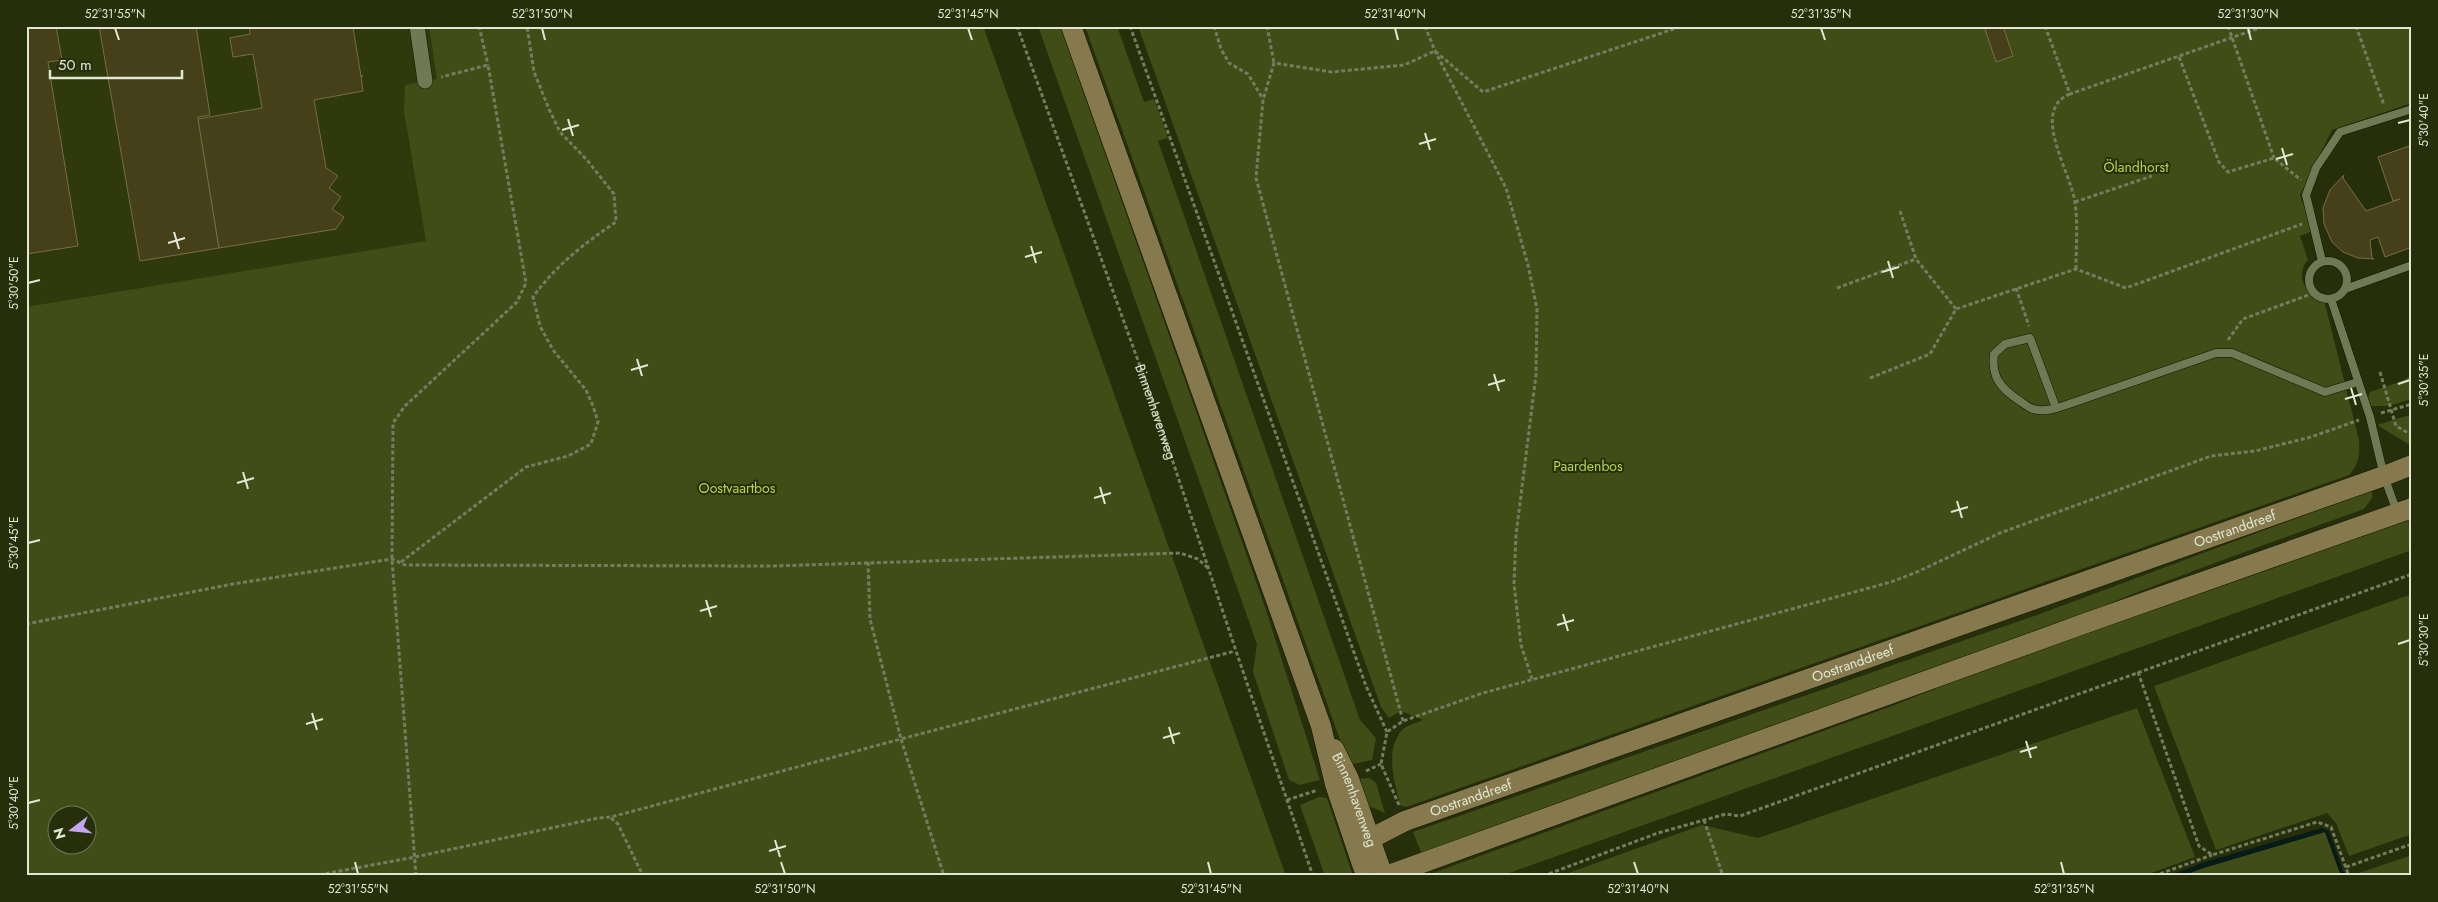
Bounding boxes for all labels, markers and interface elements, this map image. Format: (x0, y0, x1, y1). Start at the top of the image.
text: 52°31'55"N (85, 5, 145, 23)
text: 52°31'50"N (511, 5, 573, 23)
text: 52°31'45"N (938, 5, 998, 23)
text: 52°31'40"N (1364, 5, 1426, 23)
text: 52°31'35"N (1791, 5, 1851, 23)
text: 52°31'30"N (2218, 5, 2278, 23)
scale bar (50, 48, 182, 80)
text: 50 m (58, 54, 92, 76)
text: 5°30'40"E (2415, 93, 2433, 147)
park label: Ölandhorst (2103, 157, 2169, 177)
text: 5°30'50"E (5, 256, 23, 310)
text: 5°30'35"E (2415, 354, 2433, 406)
street label: Binnenhavenweg (1130, 361, 1181, 462)
park label: Paardenbos (1553, 456, 1623, 476)
park label: Oostvaartbos (699, 478, 776, 498)
street label: Oostranddreef (2191, 505, 2279, 552)
text: 5°30'45"E (5, 516, 23, 570)
text: 5°30'30"E (2415, 613, 2433, 667)
street label: Oostranddreef (1809, 639, 1897, 687)
street label: Binnenhavenweg (1327, 749, 1382, 850)
street label: Oostranddreef (1427, 774, 1515, 821)
text: 5°30'40"E (5, 776, 23, 830)
north arrow (48, 804, 98, 854)
text: N (48, 825, 71, 842)
text: 52°31'55"N (328, 880, 388, 898)
text: 52°31'50"N (754, 880, 816, 898)
text: 52°31'45"N (1181, 880, 1241, 898)
text: 52°31'40"N (1607, 880, 1669, 898)
text: 52°31'35"N (2034, 880, 2094, 898)

